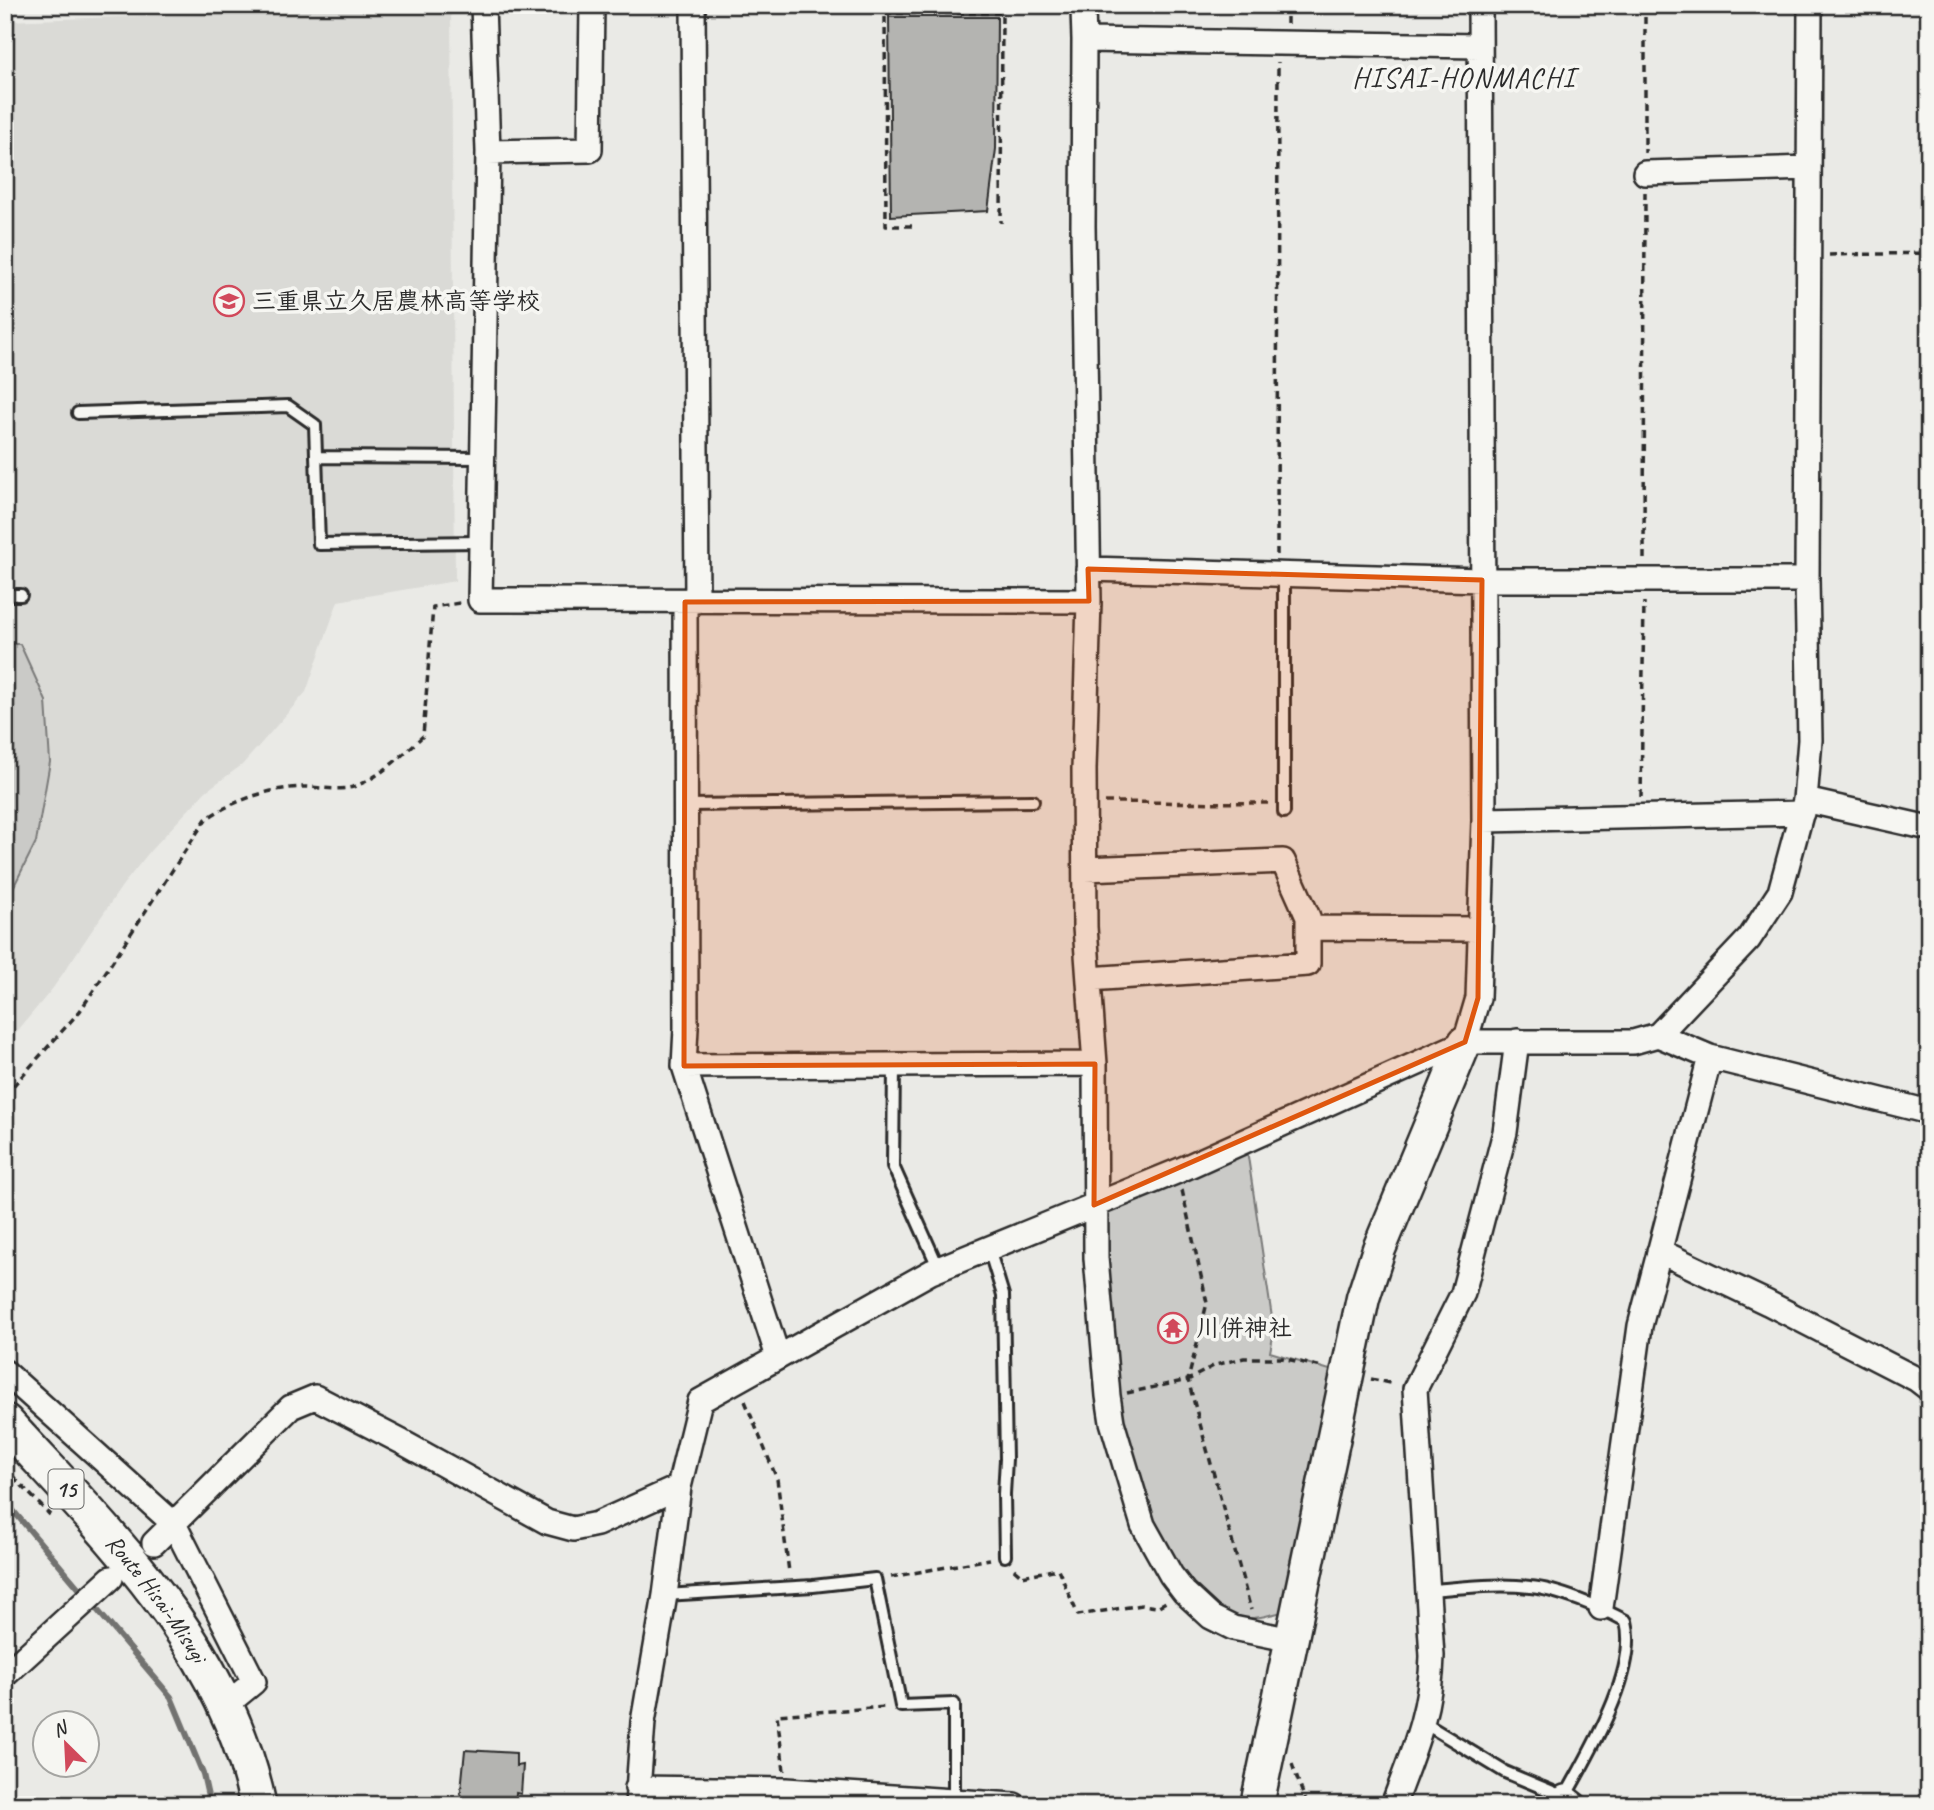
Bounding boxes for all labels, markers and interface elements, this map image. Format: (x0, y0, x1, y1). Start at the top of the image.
district label: HISAI-HONMACHI (1352, 60, 1580, 95)
school or university icon: 三重県立久居農林高等学校 (212, 284, 246, 318)
place label: 三重県立久居農林高等学校 (252, 286, 540, 316)
temple icon: 川併神社 (1156, 1311, 1190, 1345)
place label: 川併神社 (1196, 1313, 1292, 1343)
road number: 15 (48, 1470, 84, 1508)
street label: Route Hisai-Misugi (100, 1528, 216, 1671)
north arrow (32, 1708, 102, 1778)
text: N (49, 1715, 73, 1743)

